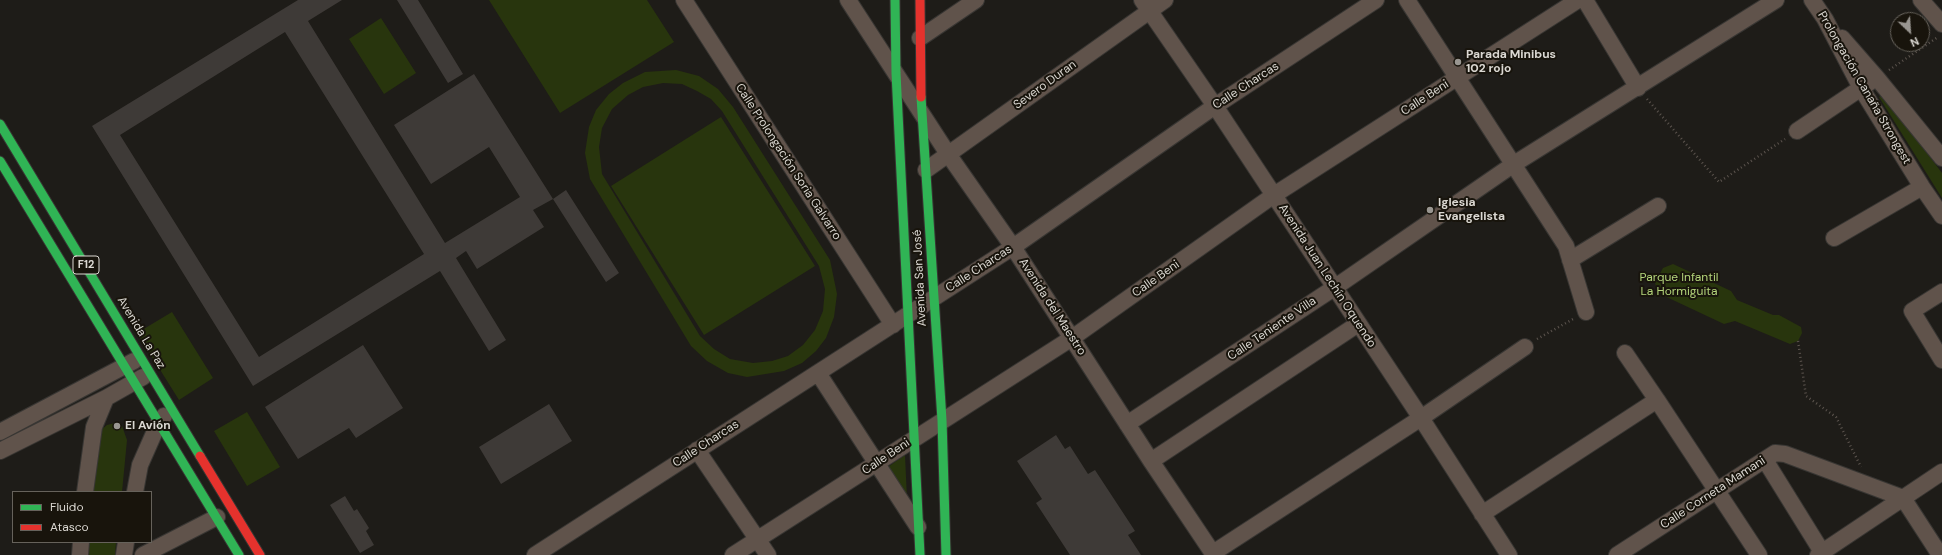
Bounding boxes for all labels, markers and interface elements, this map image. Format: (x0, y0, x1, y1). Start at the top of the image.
street label: Prolongación Canaña Strongest (1814, 9, 1914, 167)
north arrow (1890, 12, 1930, 52)
text: N (1908, 34, 1921, 50)
place label: Parada Minibus 102 rojo (1466, 48, 1556, 76)
street label: Severo Duran (1011, 57, 1079, 113)
marker: Parada Minibus 102 rojo (1453, 57, 1463, 67)
street label: Calle Charcas (1210, 59, 1282, 113)
street label: Calle Beni (1398, 77, 1452, 119)
street label: Calle Prolongación Soria Galvarro (732, 81, 844, 243)
place label: Iglesia Evangelista (1438, 196, 1505, 224)
street label: Avenida Juan Lechín Oquendo (1275, 202, 1379, 350)
marker: Iglesia Evangelista (1425, 205, 1435, 215)
street label: Avenida San José (910, 229, 930, 327)
street label: Calle Charcas (943, 242, 1015, 296)
road number: F12 (73, 256, 99, 274)
street label: Avenida del Maestro (1015, 256, 1089, 358)
street label: Calle Beni (1130, 258, 1182, 300)
park label: Parque Infantil La Hormiguita (1639, 271, 1719, 299)
street label: Avenida La Paz (114, 294, 168, 372)
street label: Calle Teniente Villa (1225, 294, 1319, 364)
street label: Calle Charcas (670, 417, 742, 471)
place label: El Avión (125, 419, 171, 433)
marker: El Avión (112, 421, 122, 431)
street label: Calle Beni (859, 436, 913, 478)
street label: Calle Corneta Mamani (1658, 454, 1768, 532)
legend (12, 491, 152, 543)
text: Fluido (50, 499, 84, 515)
text: Atasco (50, 519, 89, 535)

